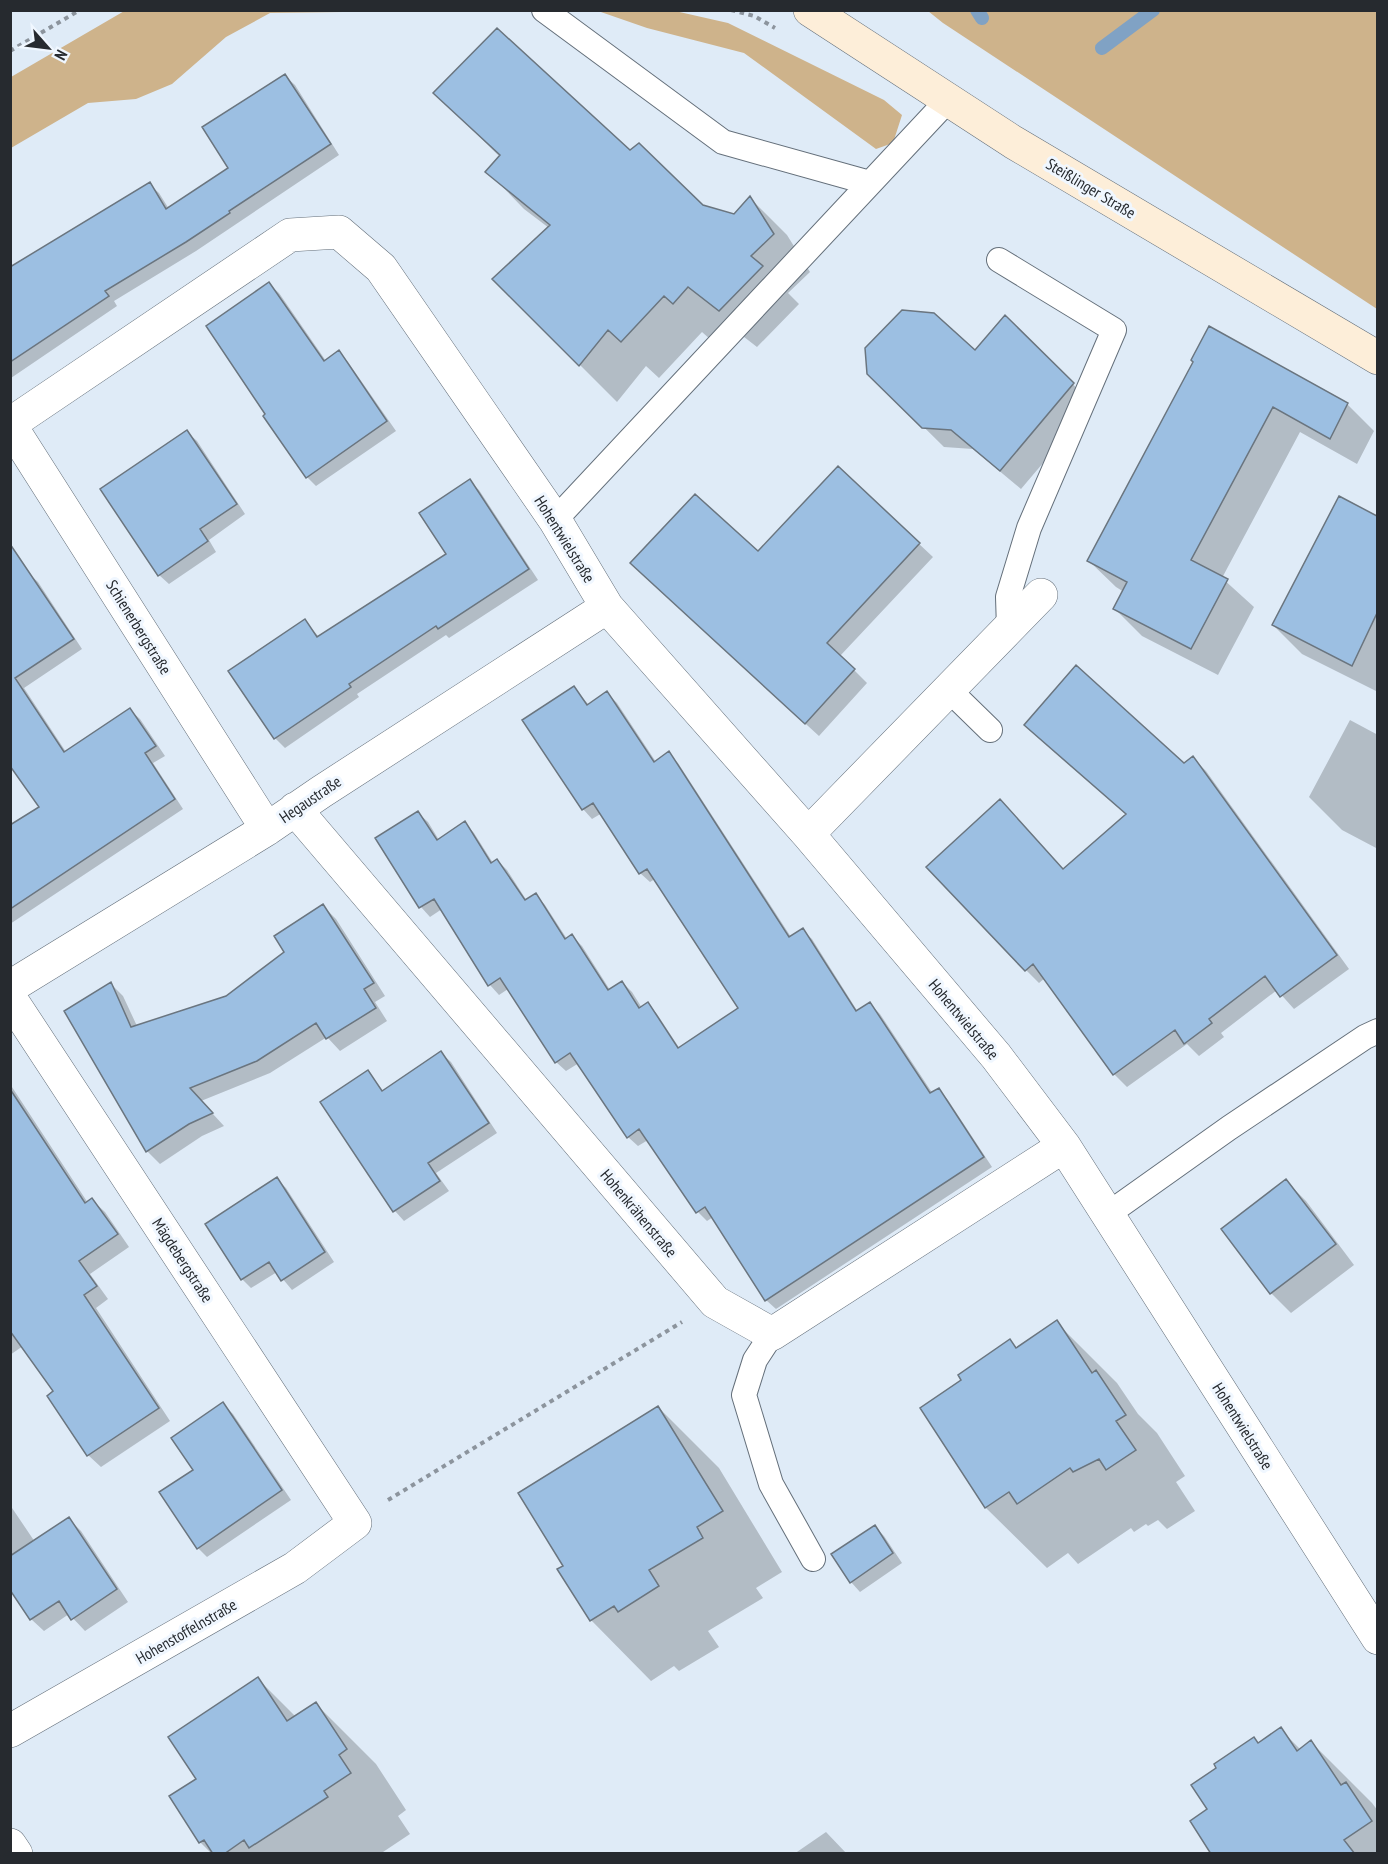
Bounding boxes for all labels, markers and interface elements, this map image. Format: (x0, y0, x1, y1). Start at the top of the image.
north arrow (18, 18, 78, 78)
text: N (50, 47, 72, 64)
street label: Steißlinger Straße (1043, 153, 1139, 223)
street label: Hohentwielstraße (530, 492, 600, 586)
street label: Schienerbergstraße (102, 576, 176, 678)
street label: Hegaustraße (275, 771, 345, 827)
street label: Hohentwielstraße (925, 975, 1003, 1063)
street label: Hohenkrähenstraße (596, 1165, 682, 1261)
street label: Mägdebergstraße (148, 1214, 218, 1306)
street label: Hohentwielstraße (1208, 1379, 1278, 1473)
street label: Hohenstoffelnstraße (132, 1594, 240, 1668)

